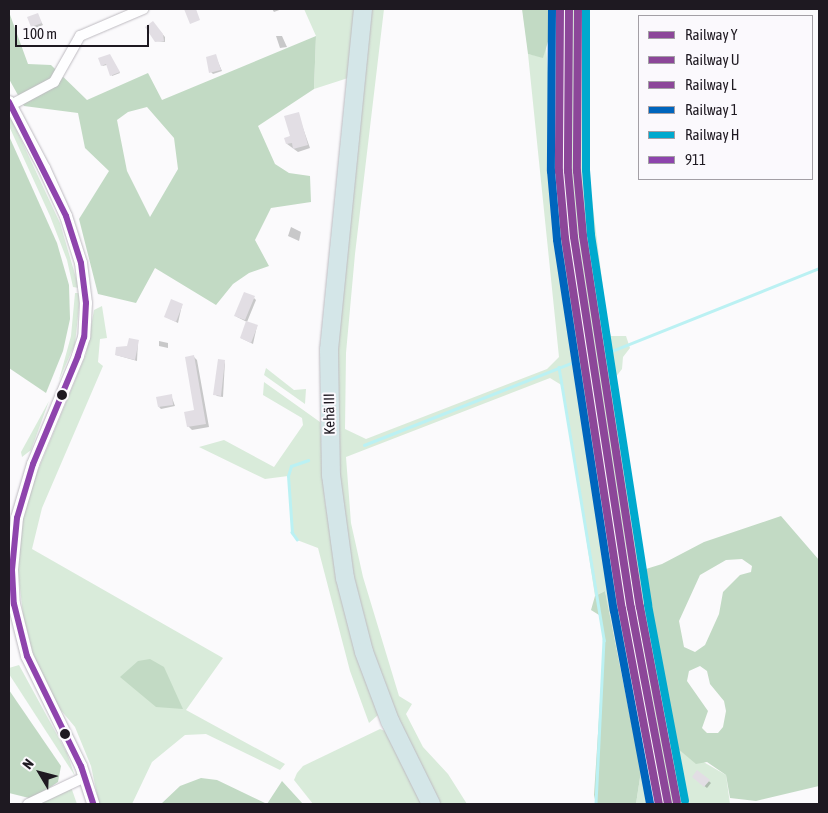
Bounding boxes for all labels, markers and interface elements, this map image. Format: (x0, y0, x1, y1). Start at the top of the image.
scale bar (18, 15, 151, 47)
legend (638, 15, 813, 180)
text: 100 m (23, 25, 57, 42)
text: Railway Y (685, 26, 737, 43)
text: Railway U (685, 51, 740, 68)
text: Railway L (685, 76, 737, 93)
text: Railway 1 (685, 101, 738, 118)
text: Railway H (685, 126, 739, 143)
text: 911 (685, 151, 706, 168)
unlabelled marker (57, 390, 67, 400)
street label: Kehä III (320, 393, 338, 435)
unlabelled marker (60, 729, 70, 739)
north arrow (15, 748, 65, 798)
text: N (19, 756, 37, 772)

